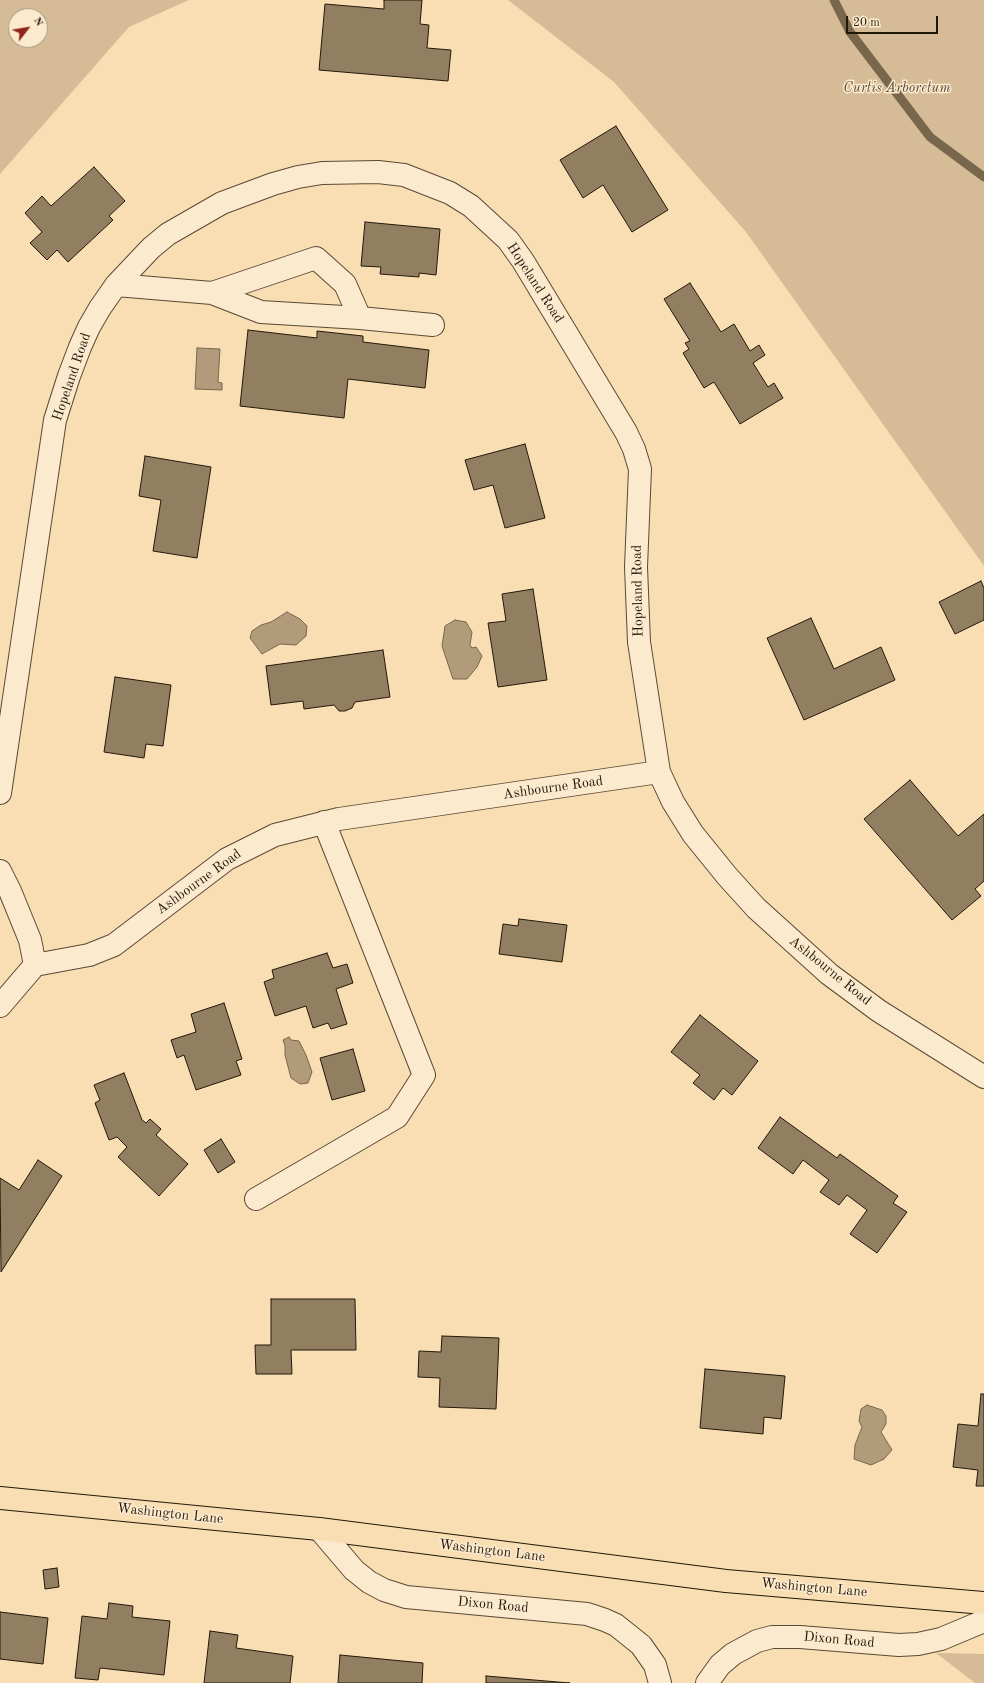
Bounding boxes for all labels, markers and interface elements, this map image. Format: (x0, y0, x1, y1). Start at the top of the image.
north arrow (8, 8, 48, 48)
scale bar (848, 8, 940, 34)
text: N (31, 16, 45, 29)
text: 20 m (853, 17, 880, 29)
park label: Curtis Arboretum (843, 80, 951, 96)
street label: Hopeland Road (503, 240, 567, 326)
street label: Hopeland Road (49, 331, 95, 423)
street label: Hopeland Road (629, 545, 647, 637)
street label: Ashbourne Road (502, 773, 604, 803)
street label: Ashbourne Road (153, 846, 245, 918)
street label: Ashbourne Road (786, 933, 874, 1009)
street label: Washington Lane (116, 1500, 224, 1528)
street label: Washington Lane (438, 1536, 546, 1566)
street label: Washington Lane (760, 1575, 868, 1601)
street label: Dixon Road (457, 1594, 529, 1616)
street label: Dixon Road (803, 1629, 875, 1651)

